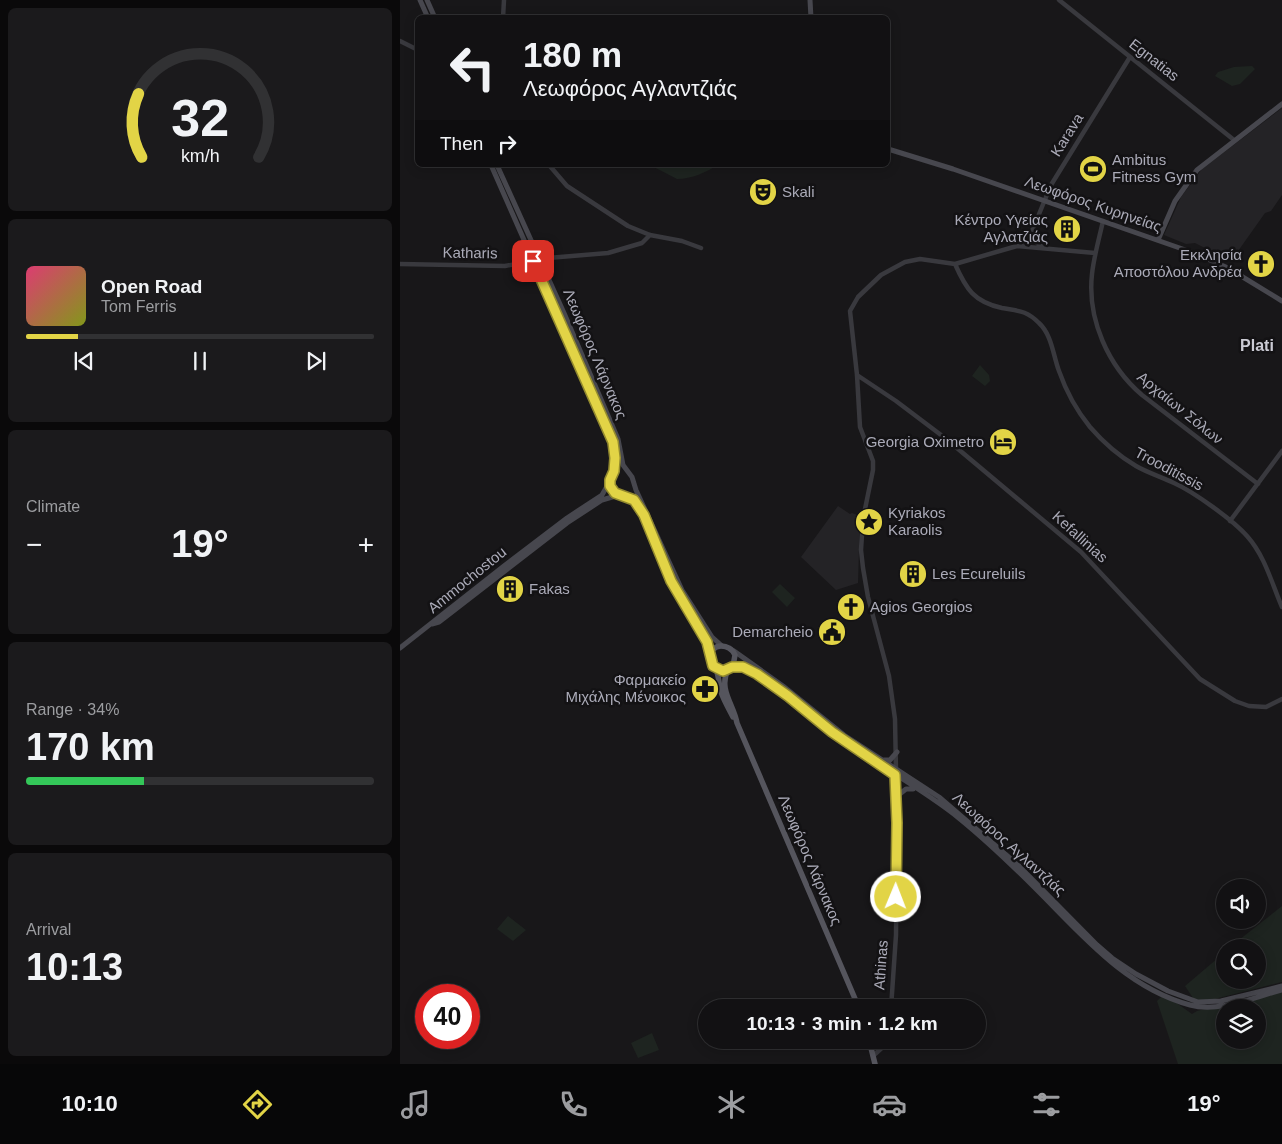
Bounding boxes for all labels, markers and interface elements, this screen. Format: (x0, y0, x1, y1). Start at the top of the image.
icon: left (440, 35, 505, 100)
text: 180 m (523, 35, 622, 74)
street label: Egnatias (1126, 35, 1183, 84)
text: Λεωφόρος Αγλαντζιάς (523, 76, 737, 101)
text: 32 (171, 89, 229, 147)
street label: Karava (1047, 110, 1087, 159)
icon: right (493, 130, 521, 158)
text: Then (440, 133, 483, 154)
text: km/h (181, 146, 219, 166)
place label: Ambitus Fitness Gym (1112, 151, 1196, 185)
sports icon: Ambitus Fitness Gym (1078, 154, 1108, 184)
street label: Λεωφόρος Κυρηνείας (1023, 172, 1164, 235)
theatre icon: Skali (748, 177, 778, 207)
place label: Skali (782, 183, 815, 200)
place label: Κέντρο Υγείας Αγλατζιάς (954, 211, 1048, 245)
building icon: Κέντρο Υγείας Αγλατζιάς (1052, 214, 1082, 244)
pin (512, 240, 554, 282)
street label: Katharis (442, 244, 498, 261)
place label: Εκκλησία Αποστόλου Ανδρέα (1114, 246, 1242, 280)
icon: arrive (519, 247, 547, 275)
church icon: Εκκλησία Αποστόλου Ανδρέα (1246, 249, 1276, 279)
text: Open Road (101, 276, 202, 297)
street label: Λεωφόρος Λάρνακος (560, 286, 631, 422)
text: Tom Ferris (101, 298, 177, 315)
district label: Plati (1240, 337, 1274, 354)
icon: previous (70, 347, 98, 375)
icon: pause (186, 347, 214, 375)
icon: next (302, 347, 330, 375)
street label: Αρχαίων Σόλων (1134, 368, 1227, 447)
hotel icon: Georgia Oximetro (988, 427, 1018, 457)
place label: Georgia Oximetro (866, 433, 984, 450)
street label: Trooditissis (1132, 443, 1206, 494)
text: Climate (26, 498, 80, 515)
place label: Kyriakos Karaolis (888, 504, 946, 538)
place icon: Kyriakos Karaolis (854, 507, 884, 537)
street label: Kefallinias (1049, 507, 1111, 566)
text: 19° (171, 523, 229, 565)
text: − (26, 529, 42, 560)
text: + (358, 529, 374, 560)
street label: Ammochostou (424, 543, 509, 616)
building icon: Les Ecureluils (898, 559, 928, 589)
place label: Les Ecureluils (932, 565, 1025, 582)
building icon: Fakas (495, 574, 525, 604)
place label: Fakas (529, 580, 570, 597)
church icon: Agios Georgios (836, 592, 866, 622)
place label: Agios Georgios (870, 598, 973, 615)
public building icon: Demarcheio (817, 617, 847, 647)
place label: Demarcheio (732, 623, 813, 640)
place label: Φαρμακείο Μιχάλης Μένοικος (566, 671, 686, 705)
pharmacy icon: Φαρμακείο Μιχάλης Μένοικος (690, 674, 720, 704)
text: Range · 34% (26, 701, 119, 718)
text: 170 km (26, 726, 155, 768)
street label: Λεωφόρος Αγλαντζιάς (949, 788, 1069, 899)
street label: Λεωφόρος Λάρνακος (775, 792, 846, 928)
position arrow (869, 870, 921, 922)
map controls (1216, 879, 1266, 1049)
button: sound (1216, 879, 1266, 929)
text: Arrival (26, 921, 71, 938)
street label: Athinas (870, 939, 891, 991)
button: search (1216, 939, 1266, 989)
text: 10:13 (26, 946, 123, 988)
speed limit sign: 40 (415, 984, 480, 1049)
button: layers (1216, 999, 1266, 1049)
text: 10:13 · 3 min · 1.2 km (746, 1013, 938, 1034)
icon: directions (240, 1087, 275, 1122)
icon: music (398, 1087, 433, 1122)
icon: phone (556, 1087, 591, 1122)
icon: climate (714, 1087, 749, 1122)
icon: car (872, 1087, 907, 1122)
icon: filters (1029, 1087, 1064, 1122)
text: 10:10 (61, 1091, 118, 1116)
text: 19° (1187, 1091, 1221, 1116)

